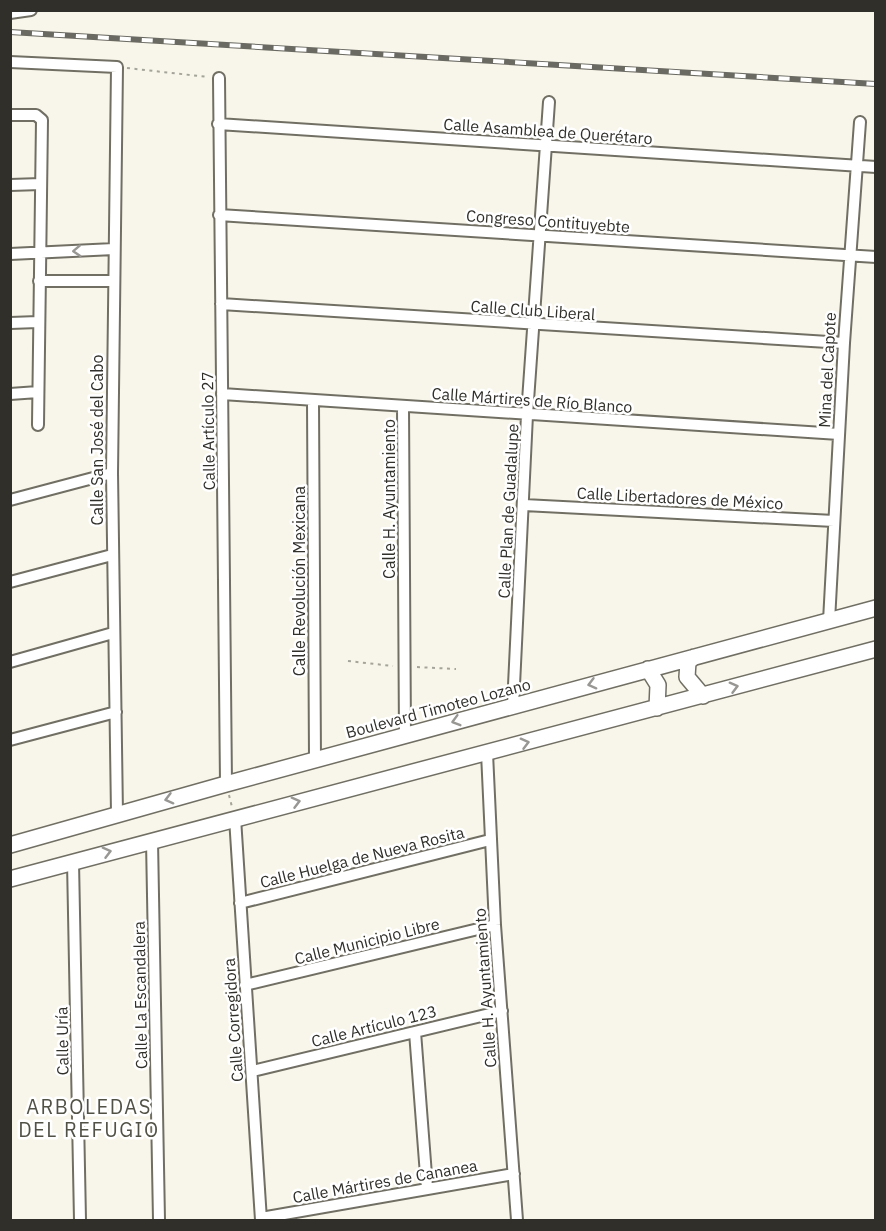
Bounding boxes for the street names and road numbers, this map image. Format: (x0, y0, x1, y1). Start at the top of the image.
street label: Calle Asamblea de Querétaro (443, 114, 653, 148)
street label: Congreso Contituyebte (465, 205, 631, 237)
street label: Calle Club Liberal (470, 296, 596, 324)
street label: Mina del Capote (814, 312, 840, 428)
street label: Calle San José del Cabo (87, 355, 107, 525)
street label: Calle Artículo 27 (197, 371, 219, 491)
street label: Calle Mártires de Río Blanco (431, 383, 633, 417)
street label: Calle H. Ayuntamiento (379, 419, 399, 579)
street label: Calle Plan de Guadalupe (493, 423, 523, 599)
street label: Calle Libertadores de México (576, 483, 784, 513)
street label: Calle Revolución Mexicana (289, 485, 309, 676)
street label: Boulevard Timoteo Lozano (343, 674, 533, 742)
street label: Calle Huelga de Nueva Rosita (258, 822, 467, 892)
street label: Calle H. Ayuntamiento (469, 908, 501, 1068)
street label: Calle Municipio Libre (292, 913, 442, 969)
street label: Calle La Escandalera (129, 920, 151, 1069)
street label: Calle Corregidora (219, 957, 247, 1083)
street label: Calle Artículo 123 (309, 1001, 439, 1051)
street label: Calle Uría (51, 1006, 73, 1076)
street label: Calle Mártires de Cananea (291, 1155, 479, 1207)

